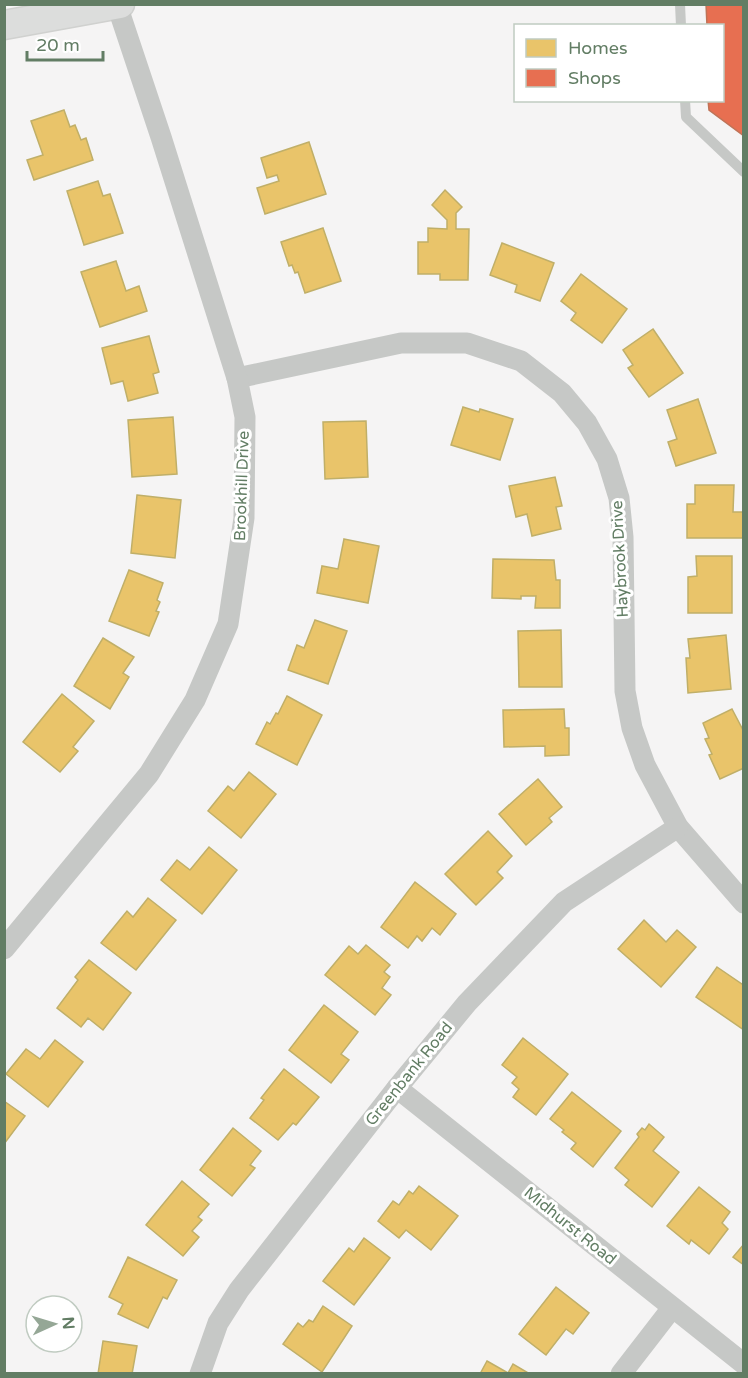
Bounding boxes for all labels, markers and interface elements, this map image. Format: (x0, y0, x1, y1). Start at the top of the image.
scale bar (27, 24, 104, 62)
legend (514, 24, 724, 102)
text: 20 m (36, 34, 80, 56)
text: Homes (568, 37, 628, 59)
text: Shops (568, 67, 621, 89)
street label: Brookhill Drive (230, 431, 254, 541)
street label: Haybrook Drive (607, 500, 633, 618)
street label: Greenbank Road (361, 1018, 457, 1130)
street label: Midhurst Road (520, 1183, 620, 1269)
north arrow (24, 1294, 84, 1354)
text: N (58, 1316, 78, 1330)

